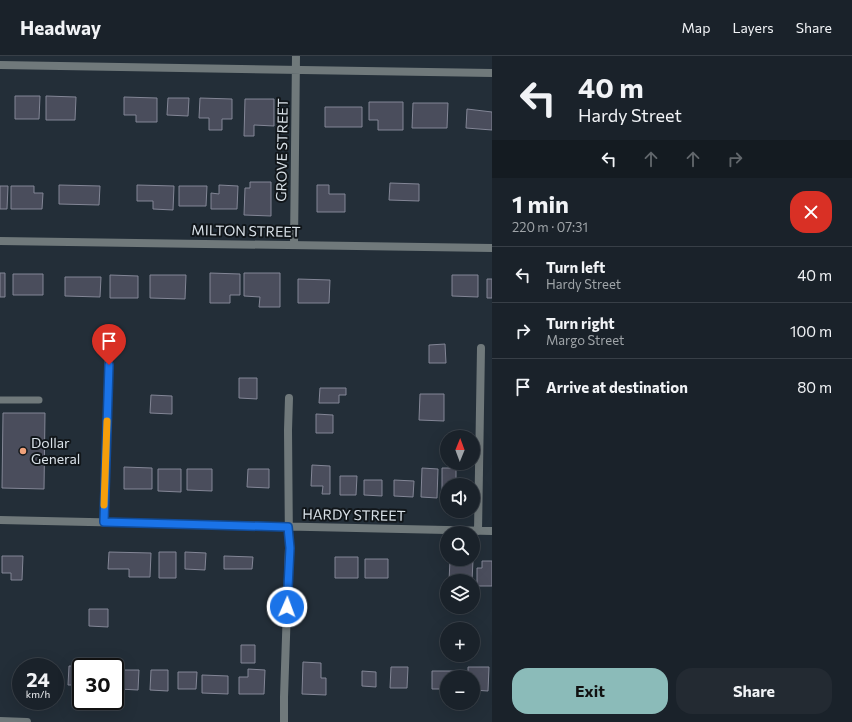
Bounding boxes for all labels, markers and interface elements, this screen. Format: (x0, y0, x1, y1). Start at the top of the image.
text: Headway (20, 16, 101, 39)
text: Map (682, 19, 710, 36)
text: Layers (732, 19, 774, 36)
text: Share (796, 19, 832, 36)
text: 40 m (578, 70, 644, 104)
icon: left (512, 72, 564, 124)
street label: GROVE STREET (272, 98, 291, 202)
text: Hardy Street (578, 104, 682, 126)
icon: left (598, 148, 620, 170)
icon: ahead (640, 148, 662, 170)
icon: ahead (682, 148, 704, 170)
icon: right (724, 148, 746, 170)
text: 1 min (512, 189, 569, 218)
button: close (790, 191, 832, 233)
text: 220 m · 07:31 (512, 219, 588, 235)
street label: MILTON STREET (191, 221, 301, 240)
text: Turn left (546, 258, 605, 276)
icon: left (512, 264, 534, 286)
text: 40 m (797, 266, 832, 284)
text: Hardy Street (546, 276, 621, 292)
text: Turn right (546, 314, 615, 332)
icon: right (512, 320, 534, 342)
text: 100 m (790, 322, 832, 340)
pin (92, 324, 126, 365)
icon: arrive (98, 330, 120, 352)
text: Margo Street (546, 332, 624, 348)
icon: arrive (512, 376, 534, 398)
text: Arrive at destination (546, 378, 688, 396)
text: 80 m (797, 378, 832, 396)
north arrow (440, 430, 480, 470)
map controls (440, 430, 480, 710)
place label: Dollar General (31, 434, 80, 467)
marker: Dollar General (18, 446, 28, 456)
button: sound (440, 478, 480, 518)
street label: HARDY STREET (302, 505, 406, 524)
button: search (440, 526, 480, 566)
button: layers (440, 574, 480, 614)
position arrow (266, 586, 308, 628)
button: + (440, 622, 480, 662)
speed limit sign: 30 (72, 658, 124, 710)
text: 24 (26, 667, 50, 691)
button: Exit (512, 668, 668, 714)
button: Share (676, 668, 832, 714)
button: − (440, 670, 480, 710)
text: km/h (26, 688, 50, 700)

